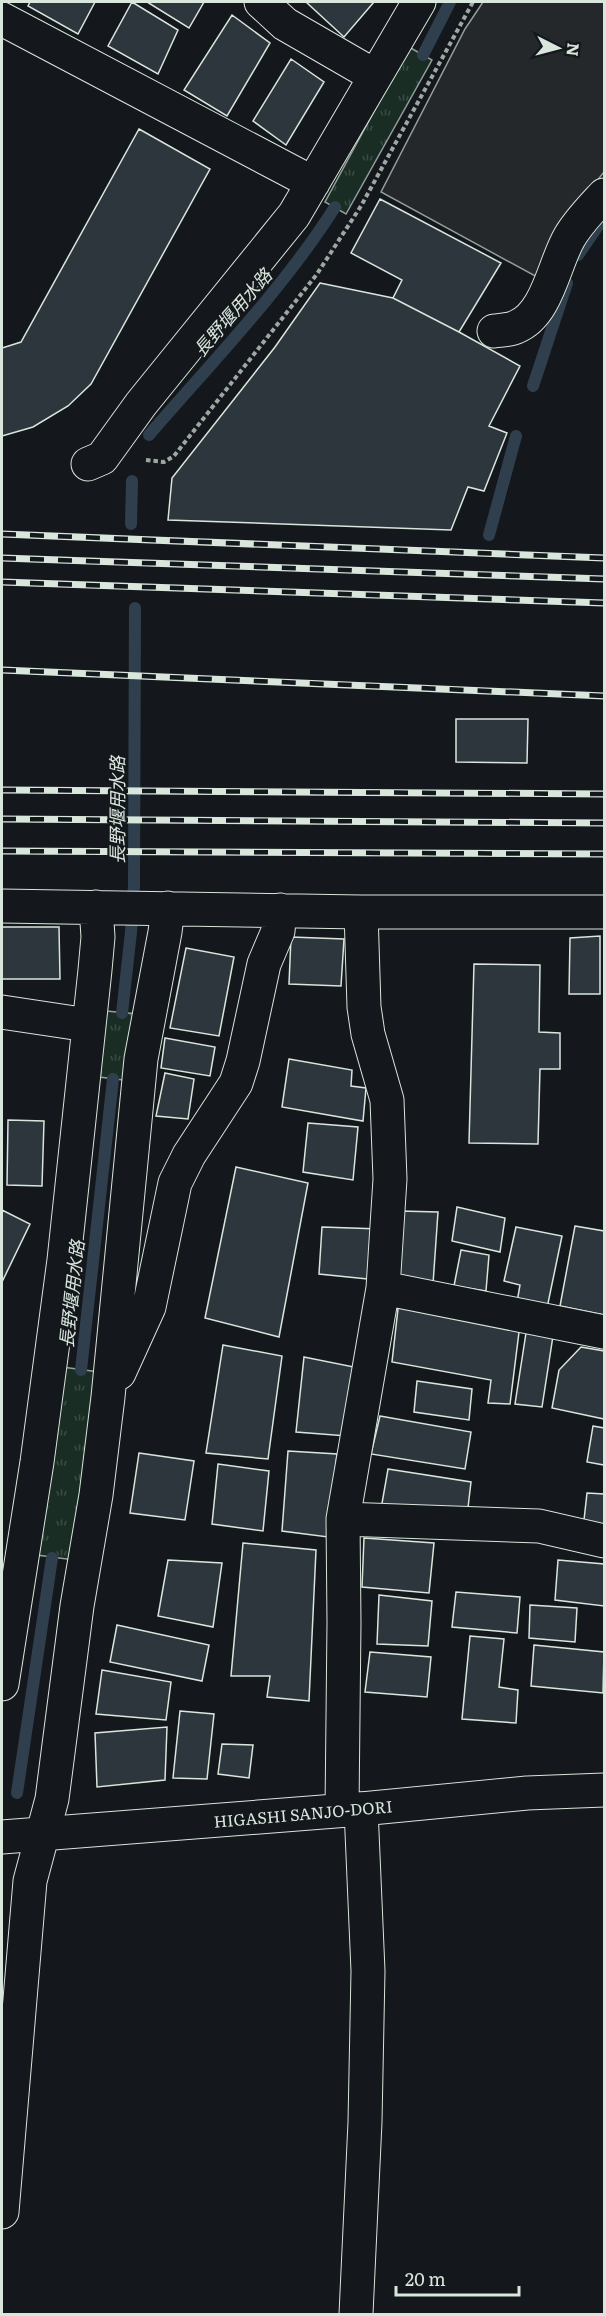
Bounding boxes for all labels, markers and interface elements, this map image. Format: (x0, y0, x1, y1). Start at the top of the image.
north arrow (528, 18, 588, 78)
text: N (561, 42, 587, 58)
water label: 長野堰用水路 (186, 261, 279, 362)
water label: 長野堰用水路 (103, 754, 130, 864)
water label: 長野堰用水路 (52, 1237, 90, 1349)
street label: HIGASHI SANJO-DORI (213, 1793, 393, 1833)
scale bar (396, 2259, 519, 2297)
text: 20 m (405, 2265, 446, 2292)

